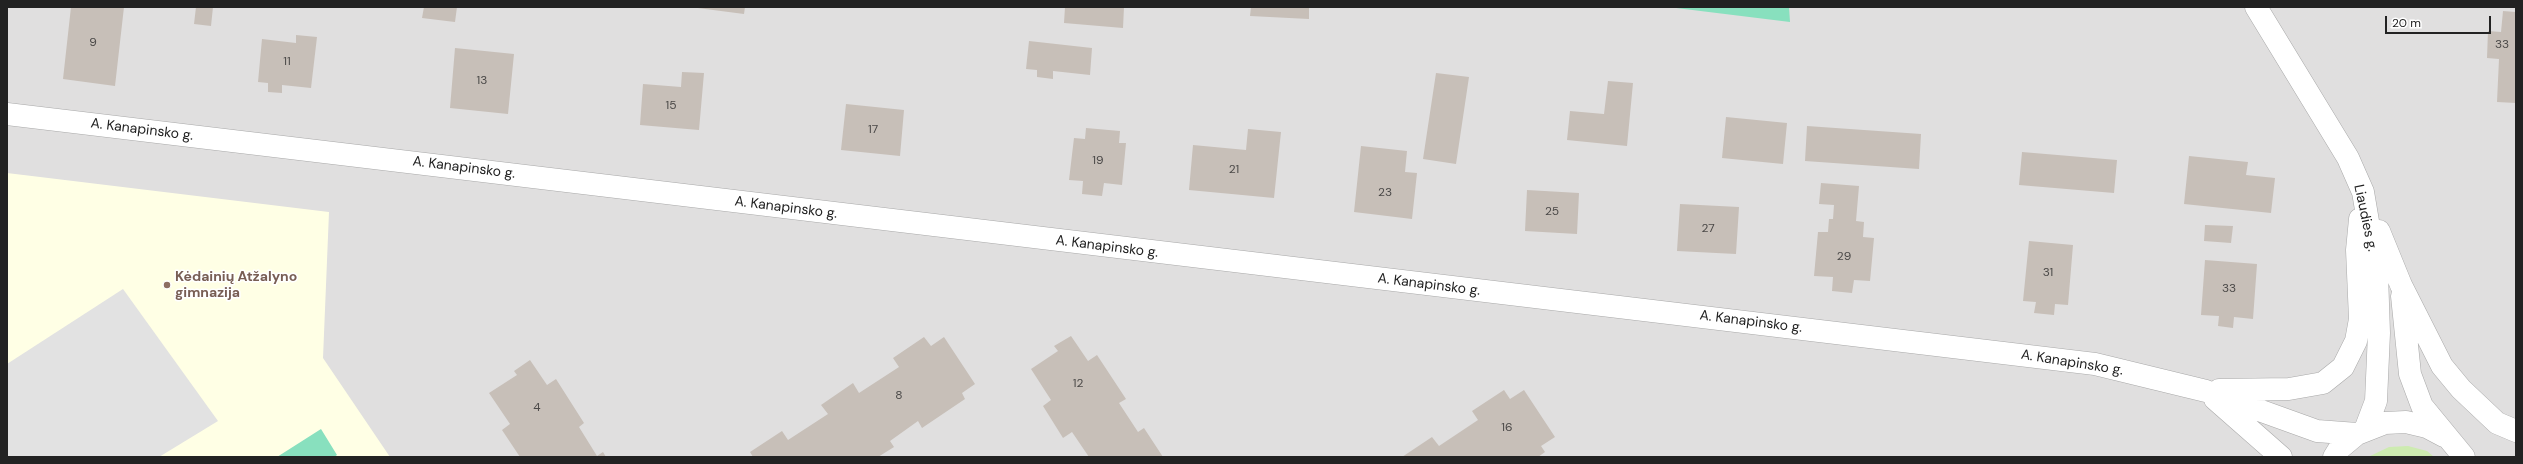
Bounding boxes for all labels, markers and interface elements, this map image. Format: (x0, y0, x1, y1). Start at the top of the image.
scale bar (2387, 8, 2493, 34)
text: 20 m (2392, 15, 2421, 31)
house number: 9 (89, 36, 97, 50)
house number: 33 (2495, 38, 2509, 52)
house number: 11 (283, 55, 291, 69)
house number: 13 (477, 74, 487, 88)
house number: 15 (665, 99, 677, 113)
street label: A. Kanapinsko g. (90, 115, 194, 145)
house number: 17 (868, 123, 878, 137)
street label: A. Kanapinsko g. (412, 153, 516, 183)
house number: 19 (1092, 154, 1104, 168)
house number: 21 (1229, 163, 1239, 177)
street label: Liaudies g. (2350, 183, 2380, 253)
house number: 23 (1378, 186, 1392, 200)
street label: A. Kanapinsko g. (734, 193, 838, 223)
house number: 25 (1545, 205, 1559, 219)
house number: 27 (1701, 222, 1715, 236)
street label: A. Kanapinsko g. (1055, 232, 1159, 262)
house number: 29 (1837, 250, 1851, 264)
house number: 31 (2043, 266, 2053, 280)
place label: Kėdainių Atžalyno gimnazija (175, 269, 297, 302)
street label: A. Kanapinsko g. (1377, 270, 1481, 300)
marker: Kėdainių Atžalyno gimnazija (162, 280, 172, 290)
house number: 33 (2222, 282, 2236, 296)
street label: A. Kanapinsko g. (1699, 307, 1803, 337)
street label: A. Kanapinsko g. (2020, 347, 2124, 379)
house number: 12 (1073, 377, 1083, 391)
house number: 8 (895, 389, 903, 403)
house number: 4 (533, 401, 541, 415)
house number: 16 (1501, 421, 1513, 435)

